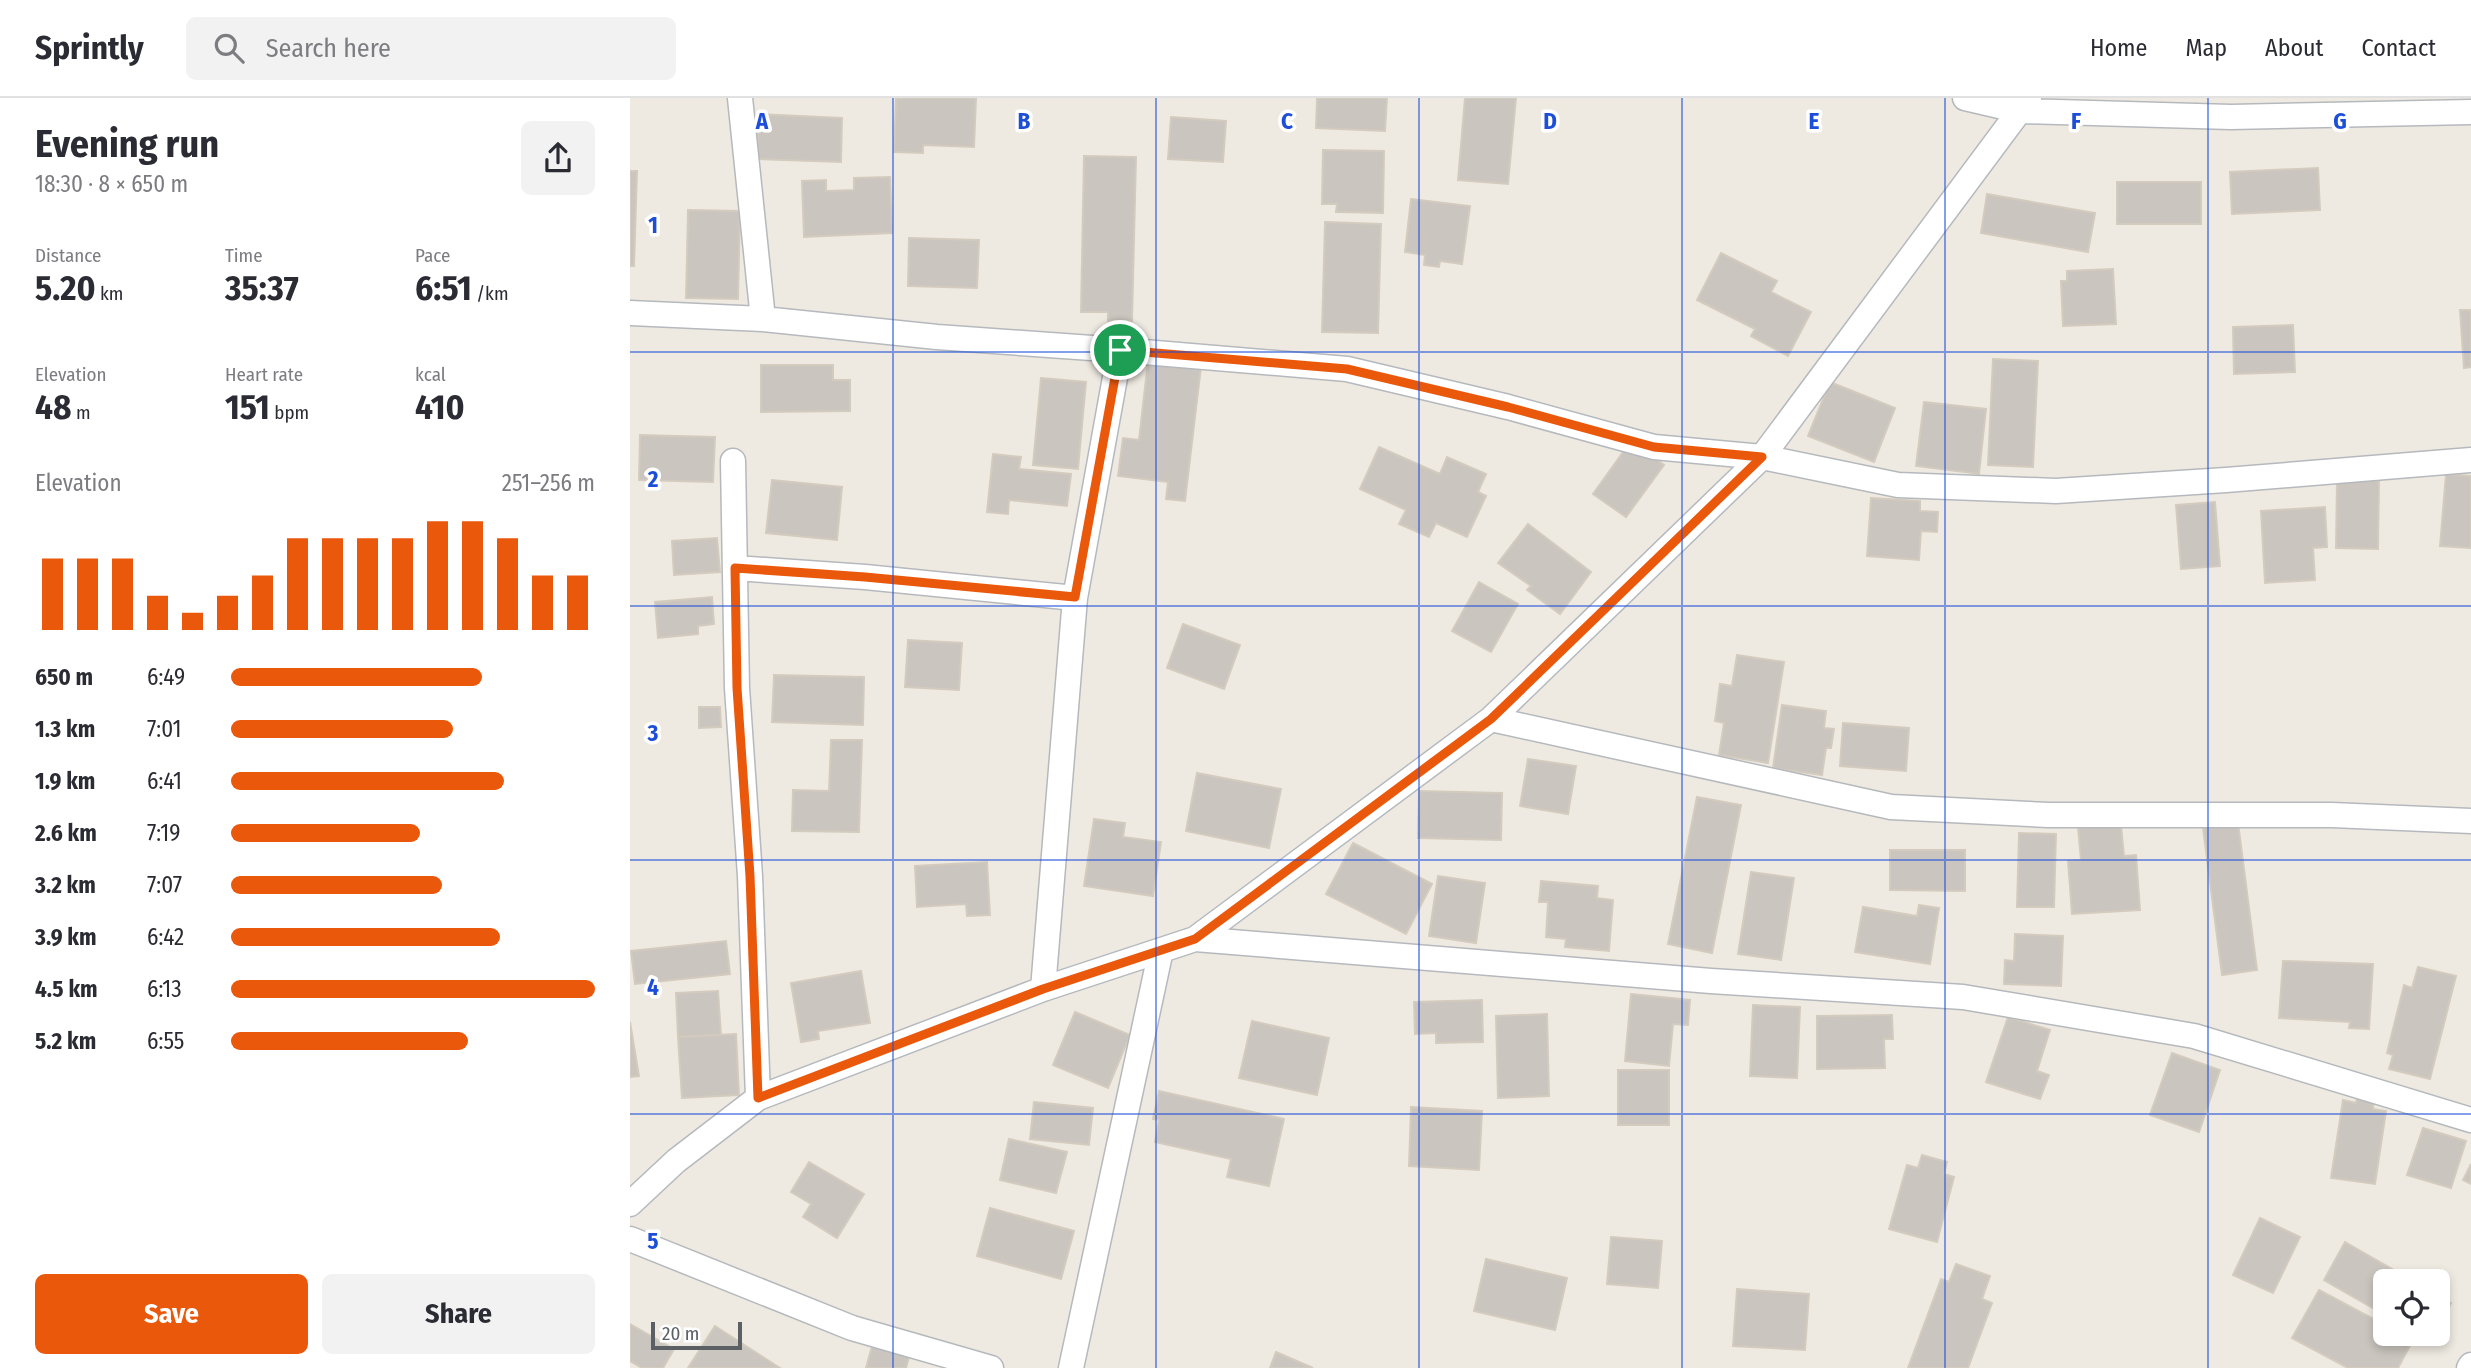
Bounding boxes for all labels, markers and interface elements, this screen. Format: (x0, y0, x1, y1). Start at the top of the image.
search box (186, 17, 676, 80)
text: Sprintly (35, 28, 144, 68)
icon: search (210, 29, 248, 67)
text: Search here (266, 33, 391, 64)
text: Home (2090, 34, 2147, 62)
text: Map (2185, 34, 2227, 62)
text: About (2265, 34, 2323, 62)
text: Contact (2361, 34, 2436, 62)
text: A (755, 107, 769, 135)
text: B (1018, 107, 1031, 135)
text: C (1281, 107, 1293, 135)
text: D (1543, 107, 1557, 135)
text: E (1809, 107, 1820, 135)
text: F (2071, 107, 2081, 135)
text: G (2333, 107, 2347, 135)
text: Evening run (35, 121, 219, 167)
button: share (521, 121, 595, 195)
text: 18:30 · 8 × 650 m (35, 170, 188, 198)
text: 1 (648, 211, 658, 239)
text: Distance (35, 244, 102, 267)
text: Time (225, 244, 263, 267)
text: Pace (415, 244, 450, 267)
text: 5.20 (35, 267, 96, 309)
text: 35:37 (225, 267, 299, 309)
text: 6:51 (415, 267, 472, 309)
text: km (96, 282, 123, 305)
text: /km (472, 282, 509, 305)
pin (1090, 320, 1150, 380)
icon: arrive (1101, 331, 1139, 369)
text: Elevation (35, 363, 107, 386)
text: Heart rate (225, 363, 303, 386)
text: kcal (415, 363, 446, 386)
text: 48 (35, 386, 71, 428)
text: 151 (225, 386, 270, 428)
text: 410 (415, 386, 465, 428)
text: m (71, 401, 91, 424)
text: bpm (270, 401, 309, 424)
text: 2 (647, 465, 659, 493)
text: Elevation (35, 469, 122, 497)
text: 251–256 m (502, 469, 595, 497)
text: 650 m (35, 663, 93, 691)
text: 6:49 (147, 663, 185, 691)
text: 1.3 km (35, 715, 95, 743)
text: 7:01 (147, 715, 182, 743)
text: 3 (647, 719, 659, 747)
text: 1.9 km (35, 767, 95, 795)
text: 6:41 (147, 767, 182, 795)
text: 2.6 km (35, 819, 97, 847)
text: 7:19 (147, 819, 180, 847)
text: 3.2 km (35, 871, 96, 899)
text: 7:07 (147, 871, 182, 899)
text: 3.9 km (35, 923, 97, 951)
text: 6:42 (147, 923, 184, 951)
text: 4 (647, 973, 659, 1001)
text: 4.5 km (35, 975, 98, 1003)
text: 6:13 (147, 975, 182, 1003)
text: 5.2 km (35, 1027, 96, 1055)
text: 6:55 (147, 1027, 184, 1055)
text: 5 (647, 1227, 659, 1255)
map controls (2373, 1269, 2450, 1346)
button: locate (2373, 1269, 2450, 1346)
button: Save (35, 1274, 308, 1354)
button: Share (322, 1274, 595, 1354)
scale bar (651, 1319, 742, 1351)
text: 20 m (662, 1322, 699, 1345)

